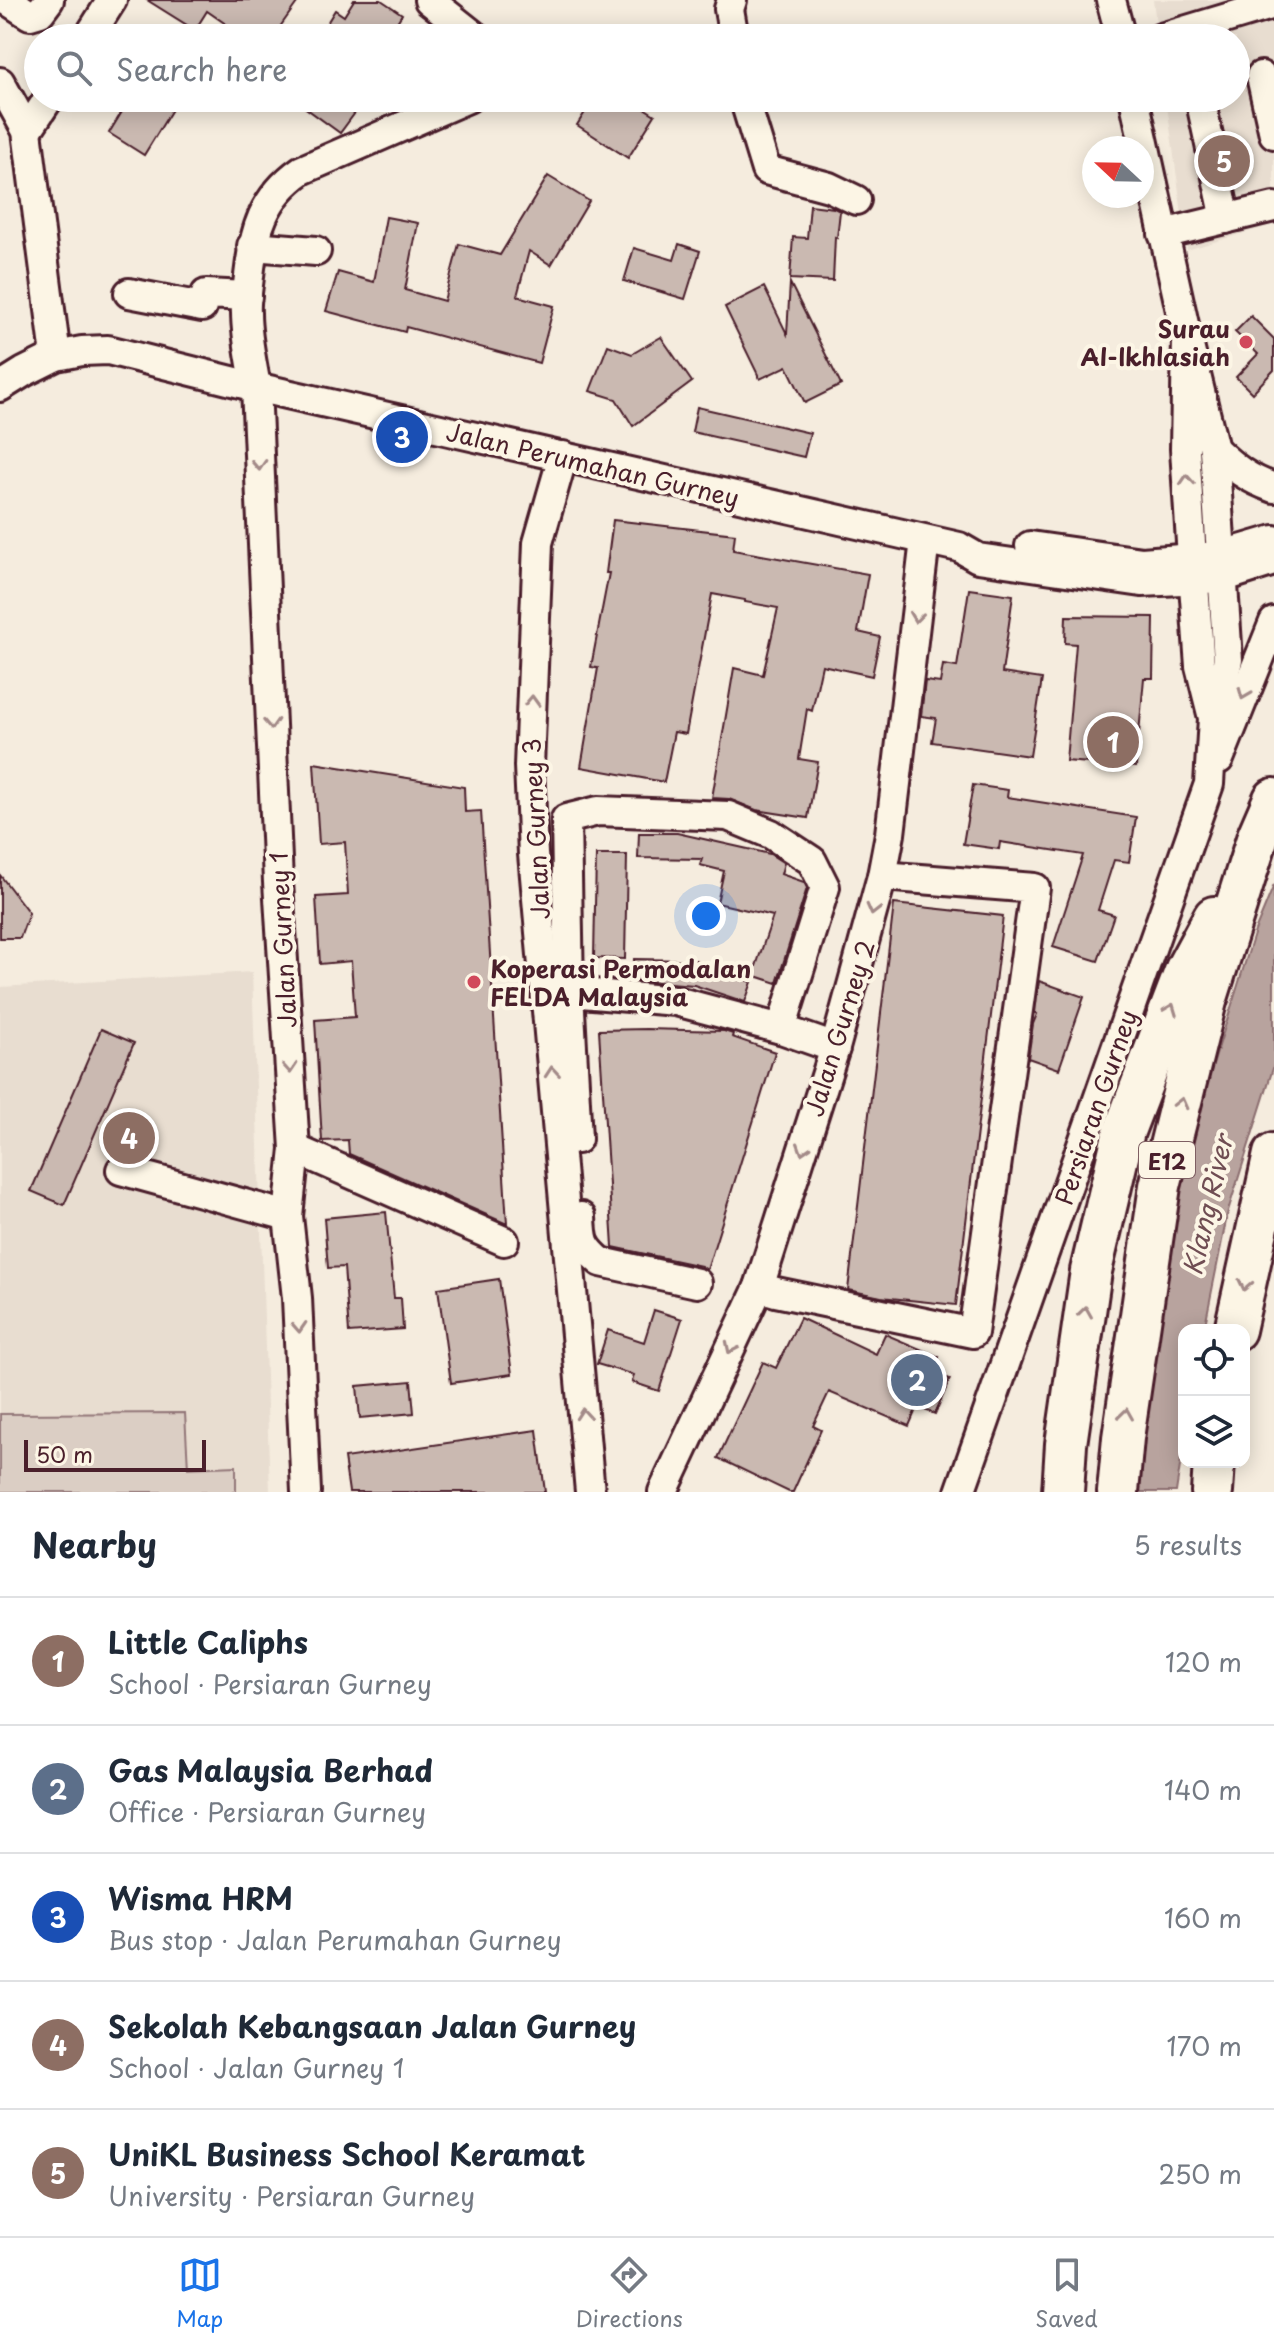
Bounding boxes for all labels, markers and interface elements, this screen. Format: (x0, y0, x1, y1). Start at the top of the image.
search box (24, 24, 1250, 112)
icon: search (52, 46, 96, 90)
text: Search here (116, 46, 288, 91)
pin: 5 (1198, 131, 1250, 191)
north arrow (1082, 136, 1154, 208)
place label: Surau Al-Ikhlasiah (1081, 310, 1230, 374)
marker: Surau Al-Ikhlasiah (1237, 333, 1255, 351)
pin: 3 (376, 407, 428, 467)
street label: Jalan Perumahan Gurney (443, 413, 743, 515)
one-way arrow (250, 459, 267, 472)
one-way arrow (1179, 473, 1196, 486)
one-way arrow (908, 610, 925, 624)
one-way arrow (1237, 686, 1254, 700)
one-way arrow (523, 694, 540, 707)
pin: 1 (1087, 712, 1139, 772)
one-way arrow (262, 718, 279, 731)
street label: Jalan Gurney 3 (512, 738, 558, 920)
street label: Jalan Gurney 1 (259, 851, 305, 1029)
your location (686, 896, 726, 936)
one-way arrow (866, 903, 883, 917)
street label: Jalan Gurney 2 (795, 936, 883, 1120)
place label: Koperasi Permodalan FELDA Malaysia (490, 950, 751, 1014)
marker: Koperasi Permodalan FELDA Malaysia (465, 973, 483, 991)
one-way arrow (1161, 1003, 1178, 1017)
street label: Persiaran Gurney (1045, 1005, 1145, 1209)
one-way arrow (281, 1062, 298, 1075)
one-way arrow (544, 1065, 561, 1078)
one-way arrow (1171, 1097, 1188, 1111)
pin: 4 (103, 1108, 155, 1168)
water label: Klang River (1172, 1128, 1243, 1279)
one-way arrow (796, 1141, 812, 1155)
road number: E12 (1139, 1142, 1195, 1178)
one-way arrow (1237, 1278, 1254, 1291)
one-way arrow (1076, 1305, 1093, 1319)
one-way arrow (290, 1321, 307, 1334)
map controls (1178, 1324, 1250, 1468)
button: locate (1178, 1324, 1250, 1396)
one-way arrow (725, 1339, 741, 1354)
pin: 2 (891, 1350, 943, 1410)
button: layers (1178, 1396, 1250, 1468)
one-way arrow (575, 1407, 592, 1420)
one-way arrow (1117, 1408, 1134, 1421)
scale bar (24, 1436, 206, 1472)
text: 50 m (36, 1437, 93, 1470)
text: Nearby (32, 1518, 157, 1570)
text: 5 results (1134, 1525, 1242, 1564)
text: Little Caliphs (108, 1619, 308, 1664)
text: 1 (52, 1642, 64, 1681)
text: 120 m (1165, 1642, 1242, 1681)
text: School · Persiaran Gurney (108, 1664, 432, 1703)
text: Gas Malaysia Berhad (108, 1747, 433, 1792)
text: 2 (49, 1770, 67, 1809)
text: 140 m (1164, 1770, 1242, 1809)
text: Office · Persiaran Gurney (108, 1792, 426, 1831)
text: Wisma HRM (108, 1875, 293, 1920)
text: 3 (49, 1898, 67, 1937)
text: 160 m (1164, 1898, 1242, 1937)
text: Bus stop · Jalan Perumahan Gurney (108, 1920, 562, 1959)
text: Sekolah Kebangsaan Jalan Gurney (108, 2003, 636, 2048)
text: 4 (49, 2026, 67, 2065)
text: 170 m (1167, 2026, 1242, 2065)
text: School · Jalan Gurney 1 (108, 2048, 404, 2087)
text: UniKL Business School Keramat (108, 2131, 585, 2176)
text: 5 (50, 2154, 66, 2193)
text: 250 m (1158, 2154, 1242, 2193)
text: University · Persiaran Gurney (108, 2176, 475, 2215)
tab: Map (176, 2253, 223, 2334)
tab: Directions (576, 2253, 683, 2334)
tab: Saved (1035, 2253, 1098, 2334)

